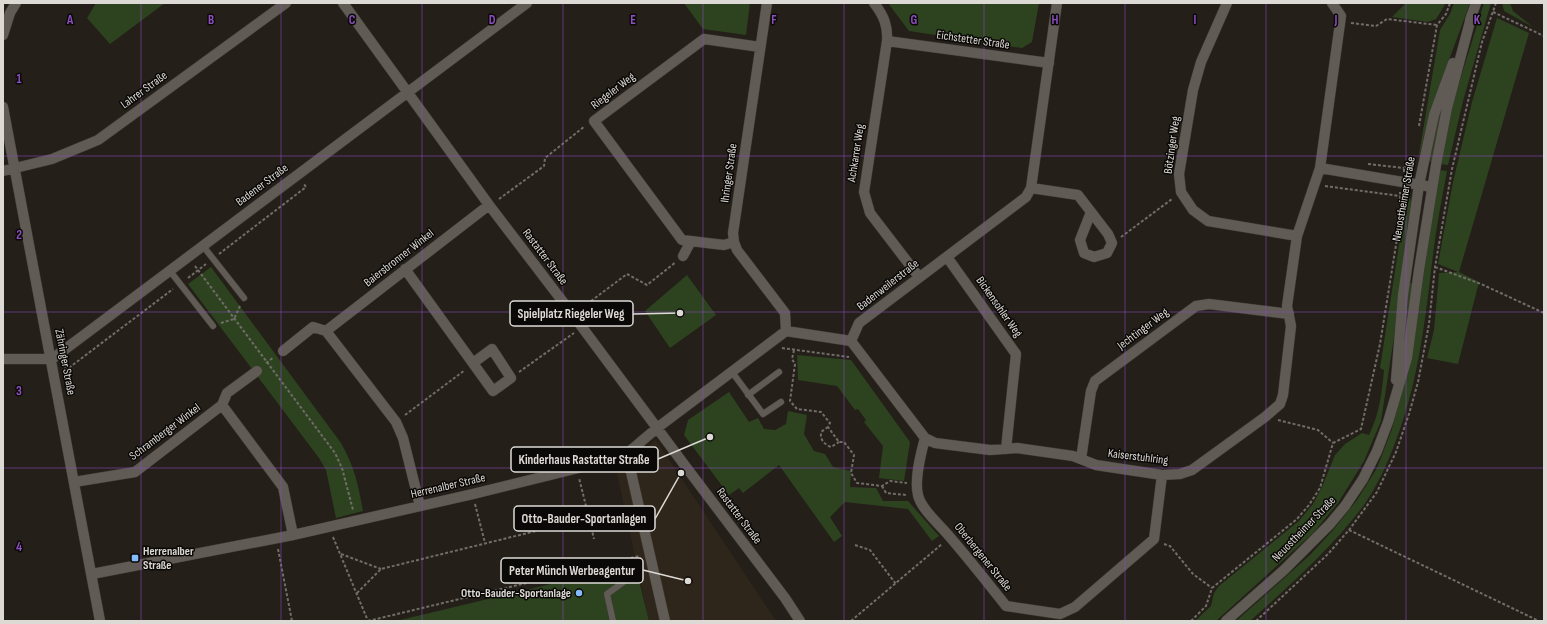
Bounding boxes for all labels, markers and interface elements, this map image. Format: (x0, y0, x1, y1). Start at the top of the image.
text: A (66, 12, 74, 28)
text: B (208, 12, 214, 28)
text: C (349, 12, 356, 28)
text: D (489, 12, 496, 28)
text: E (630, 12, 636, 28)
text: F (771, 12, 777, 28)
text: G (911, 12, 918, 28)
text: H (1052, 12, 1059, 28)
text: I (1194, 12, 1197, 28)
text: J (1334, 12, 1338, 28)
text: K (1474, 12, 1481, 28)
street label: Eichstetter Straße (935, 27, 1011, 53)
street label: Lahrer Straße (118, 68, 170, 112)
street label: Riegeler Weg (588, 69, 638, 113)
text: 1 (16, 71, 22, 87)
street label: Bötzinger Weg (1161, 115, 1183, 175)
street label: Achkarrer Weg (844, 123, 868, 184)
street label: Ihringer Straße (717, 142, 741, 204)
street label: Neuostheimer Straße (1389, 155, 1419, 242)
street label: Badener Straße (233, 160, 291, 210)
street label: Baiersbronner Winkel (361, 226, 437, 290)
street label: Rastatter Straße (519, 226, 571, 288)
text: 2 (16, 227, 22, 243)
street label: Badenweilerstraße (854, 256, 922, 314)
street label: Bickensohler Weg (973, 274, 1026, 340)
callout: Spielplatz Riegeler Weg (510, 301, 633, 326)
street label: Jechtinger Weg (1114, 305, 1172, 354)
text: Spielplatz Riegeler Weg (518, 306, 625, 322)
street label: Zähringer Straße (51, 328, 79, 396)
text: 3 (16, 383, 22, 399)
street label: Schramberger Winkel (126, 400, 204, 464)
street label: Kaiserstuhlring (1107, 446, 1169, 468)
callout: Kinderhaus Rastatter Straße (511, 447, 658, 472)
text: Kinderhaus Rastatter Straße (519, 452, 650, 468)
street label: Herrenalber Straße (409, 470, 487, 502)
street label: Rastatter Straße (713, 485, 765, 547)
street label: Neuostheimer Straße (1269, 493, 1339, 565)
callout: Otto-Bauder-Sportanlagen (514, 506, 655, 531)
text: Otto-Bauder-Sportanlagen (522, 511, 647, 527)
street label: Oberbergener Straße (951, 520, 1015, 594)
text: 4 (16, 539, 22, 555)
place label: Herrenalber Straße (143, 544, 194, 573)
marker: Herrenalber Straße (130, 553, 140, 563)
callout: Peter Münch Werbeagentur (501, 558, 643, 583)
text: Peter Münch Werbeagentur (509, 563, 635, 579)
place label: Otto-Bauder-Sportanlage (461, 586, 571, 601)
marker: Otto-Bauder-Sportanlage (574, 588, 584, 598)

